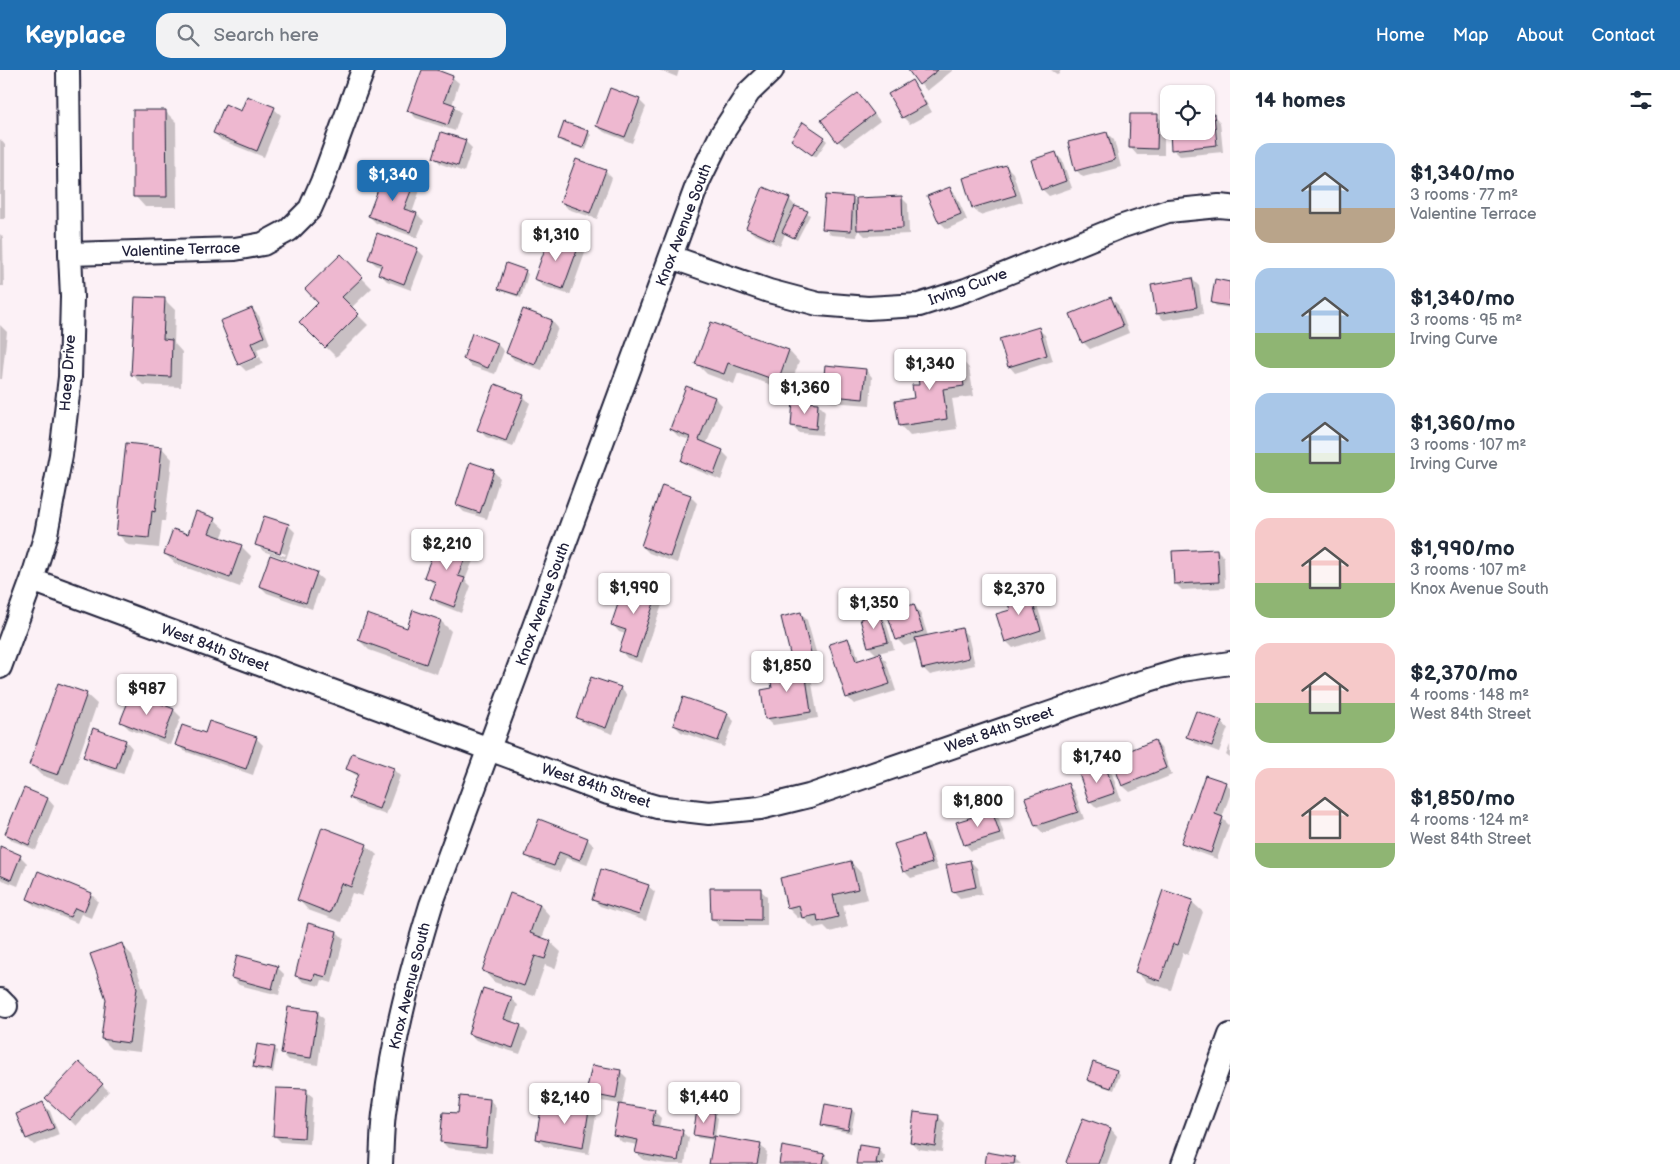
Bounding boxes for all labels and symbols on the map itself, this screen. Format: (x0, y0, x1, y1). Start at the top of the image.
pin: $1,340 (352, 160, 434, 202)
street label: Knox Avenue South (652, 161, 716, 289)
pin: $1,310 (515, 220, 597, 262)
street label: Valentine Terrace (121, 238, 241, 262)
street label: Irving Curve (926, 264, 1010, 310)
street label: Haeg Drive (56, 334, 80, 412)
pin: $1,340 (889, 348, 971, 391)
pin: $1,360 (764, 372, 846, 415)
pin: $2,210 (406, 528, 488, 571)
street label: Knox Avenue South (512, 540, 574, 668)
pin: $1,990 (593, 572, 675, 615)
pin: $2,370 (978, 574, 1060, 616)
pin: $1,350 (833, 588, 915, 630)
street label: West 84th Street (158, 620, 272, 676)
pin: $1,850 (746, 650, 828, 693)
pin: $987 (117, 674, 177, 716)
street label: West 84th Street (942, 702, 1056, 757)
pin: $1,740 (1056, 742, 1138, 784)
street label: West 84th Street (539, 759, 653, 813)
pin: $1,800 (937, 786, 1019, 828)
street label: Knox Avenue South (385, 921, 435, 1051)
pin: $2,140 (524, 1082, 606, 1125)
pin: $1,440 (663, 1082, 745, 1124)

